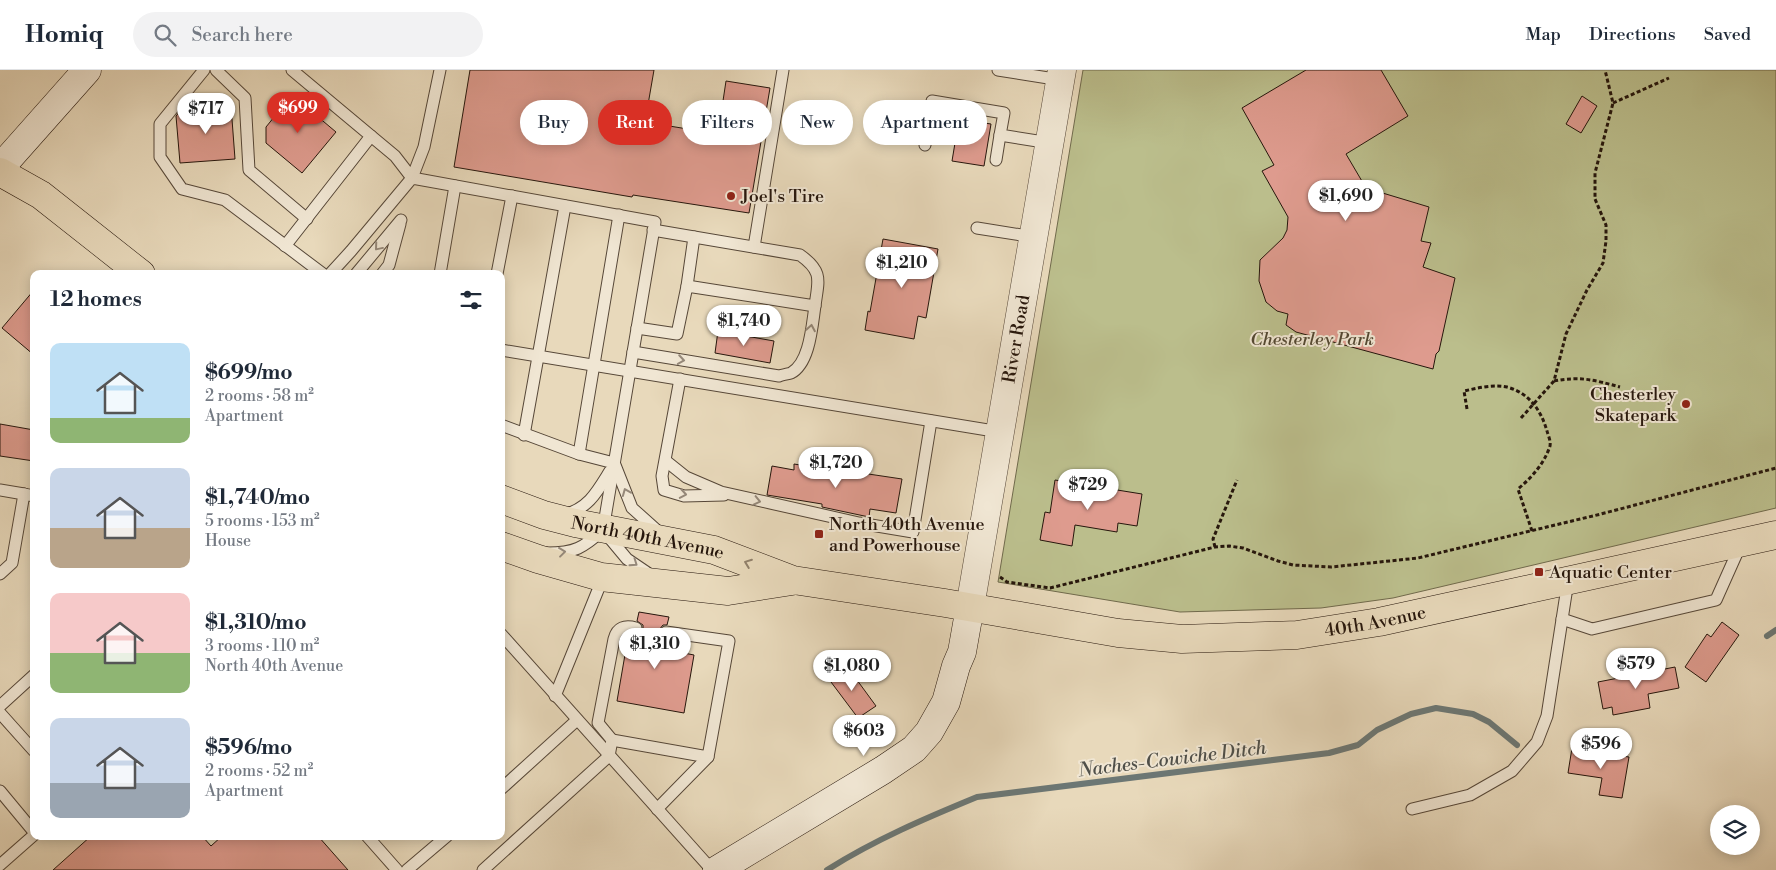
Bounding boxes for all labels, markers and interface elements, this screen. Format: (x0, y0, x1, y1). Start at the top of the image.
search box (133, 12, 483, 57)
text: Homiq (25, 20, 103, 50)
icon: search (151, 21, 179, 49)
text: Search here (191, 23, 293, 47)
text: Map (1525, 23, 1561, 46)
text: Directions (1589, 23, 1676, 46)
text: Saved (1704, 23, 1751, 46)
pin: $717 (176, 92, 236, 135)
pin: $699 (268, 92, 328, 134)
text: $699 (278, 98, 318, 118)
text: $717 (188, 99, 224, 119)
chip: Buy (520, 100, 588, 145)
chip: Rent (598, 100, 672, 145)
chip: Filters (682, 100, 772, 145)
chip: New (782, 100, 853, 145)
chip: Apartment (863, 100, 987, 145)
pin: $1,690 (1305, 180, 1387, 222)
place label: Joel's Tire (740, 185, 824, 208)
text: $1,690 (1319, 186, 1373, 206)
marker: Joel's Tire (725, 190, 737, 202)
one-way arrow (375, 241, 384, 250)
pin: $1,210 (861, 246, 943, 289)
text: $1,210 (876, 253, 928, 273)
icon: filters (457, 286, 485, 314)
text: 12 homes (50, 287, 142, 313)
street label: River Road (998, 292, 1035, 385)
pin: $1,740 (703, 304, 785, 347)
text: $1,740 (717, 311, 771, 331)
one-way arrow (806, 324, 816, 333)
park label: Chesterley Park (1250, 328, 1374, 351)
one-way arrow (676, 354, 685, 364)
text: $699/mo (205, 360, 293, 386)
icon: home (90, 363, 150, 423)
place label: Chesterley Skatepark (1590, 383, 1678, 427)
text: 2 rooms · 58 m² (205, 386, 314, 406)
marker: Chesterley Skatepark (1680, 398, 1692, 410)
text: Apartment (205, 406, 284, 426)
pin: $1,720 (795, 446, 877, 489)
text: $1,720 (809, 453, 863, 473)
pin: $729 (1058, 468, 1118, 511)
text: $729 (1069, 475, 1107, 495)
text: $1,740/mo (205, 485, 310, 511)
icon: home (90, 488, 150, 548)
one-way arrow (621, 488, 632, 497)
one-way arrow (678, 489, 687, 499)
one-way arrow (753, 495, 761, 506)
text: 5 rooms · 153 m² (205, 511, 320, 531)
street label: North 40th Avenue (569, 511, 728, 565)
place label: North 40th Avenue and Powerhouse (829, 513, 985, 557)
marker: North 40th Avenue and Powerhouse (813, 528, 825, 540)
text: House (205, 531, 251, 551)
one-way arrow (558, 547, 566, 558)
one-way arrow (628, 557, 637, 566)
one-way arrow (744, 559, 753, 569)
place label: Aquatic Center (1548, 561, 1672, 584)
marker: Aquatic Center (1533, 566, 1545, 578)
street label: 40th Avenue (1323, 601, 1428, 642)
text: $1,310/mo (205, 610, 307, 636)
icon: home (90, 613, 150, 673)
pin: $1,310 (614, 628, 696, 670)
text: $1,310 (630, 634, 680, 654)
text: 3 rooms · 110 m² (205, 636, 319, 656)
pin: $579 (1606, 648, 1666, 690)
pin: $1,080 (811, 650, 893, 692)
text: $579 (1617, 654, 1655, 674)
text: North 40th Avenue (205, 656, 343, 676)
text: $1,080 (824, 656, 880, 676)
pin: $603 (834, 714, 894, 757)
text: $603 (844, 721, 884, 741)
pin: $596 (1571, 728, 1631, 770)
text: $596 (1581, 734, 1621, 754)
text: $596/mo (205, 735, 292, 761)
water label: Naches-Cowiche Ditch (1076, 735, 1268, 783)
icon: home (90, 738, 150, 798)
text: 2 rooms · 52 m² (205, 761, 313, 781)
text: Apartment (205, 781, 284, 801)
map controls (1710, 805, 1760, 855)
button: layers (1710, 805, 1760, 855)

